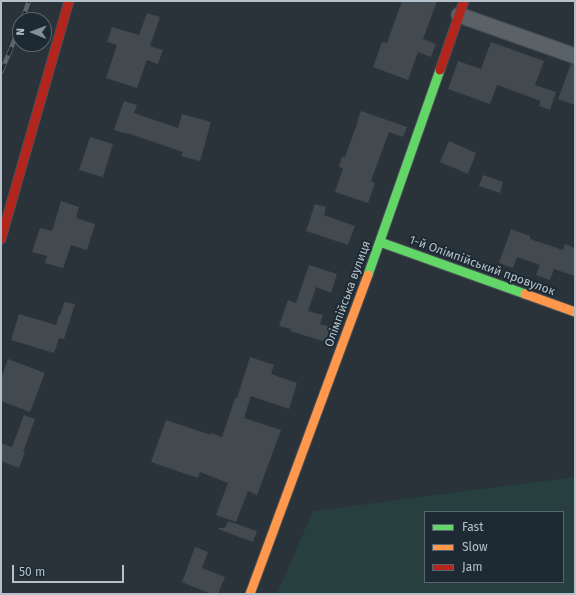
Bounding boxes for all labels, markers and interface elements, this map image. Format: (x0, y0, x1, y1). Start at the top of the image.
north arrow (12, 12, 52, 52)
text: N (14, 28, 27, 36)
street label: 1-й Олімпійський провулок (407, 233, 557, 299)
street label: Олімпійська вулиця (322, 239, 374, 349)
legend (424, 511, 564, 583)
text: Fast (462, 520, 484, 534)
text: Slow (462, 540, 488, 554)
scale bar (14, 557, 126, 583)
text: Jam (462, 560, 482, 574)
text: 50 m (19, 565, 45, 579)

